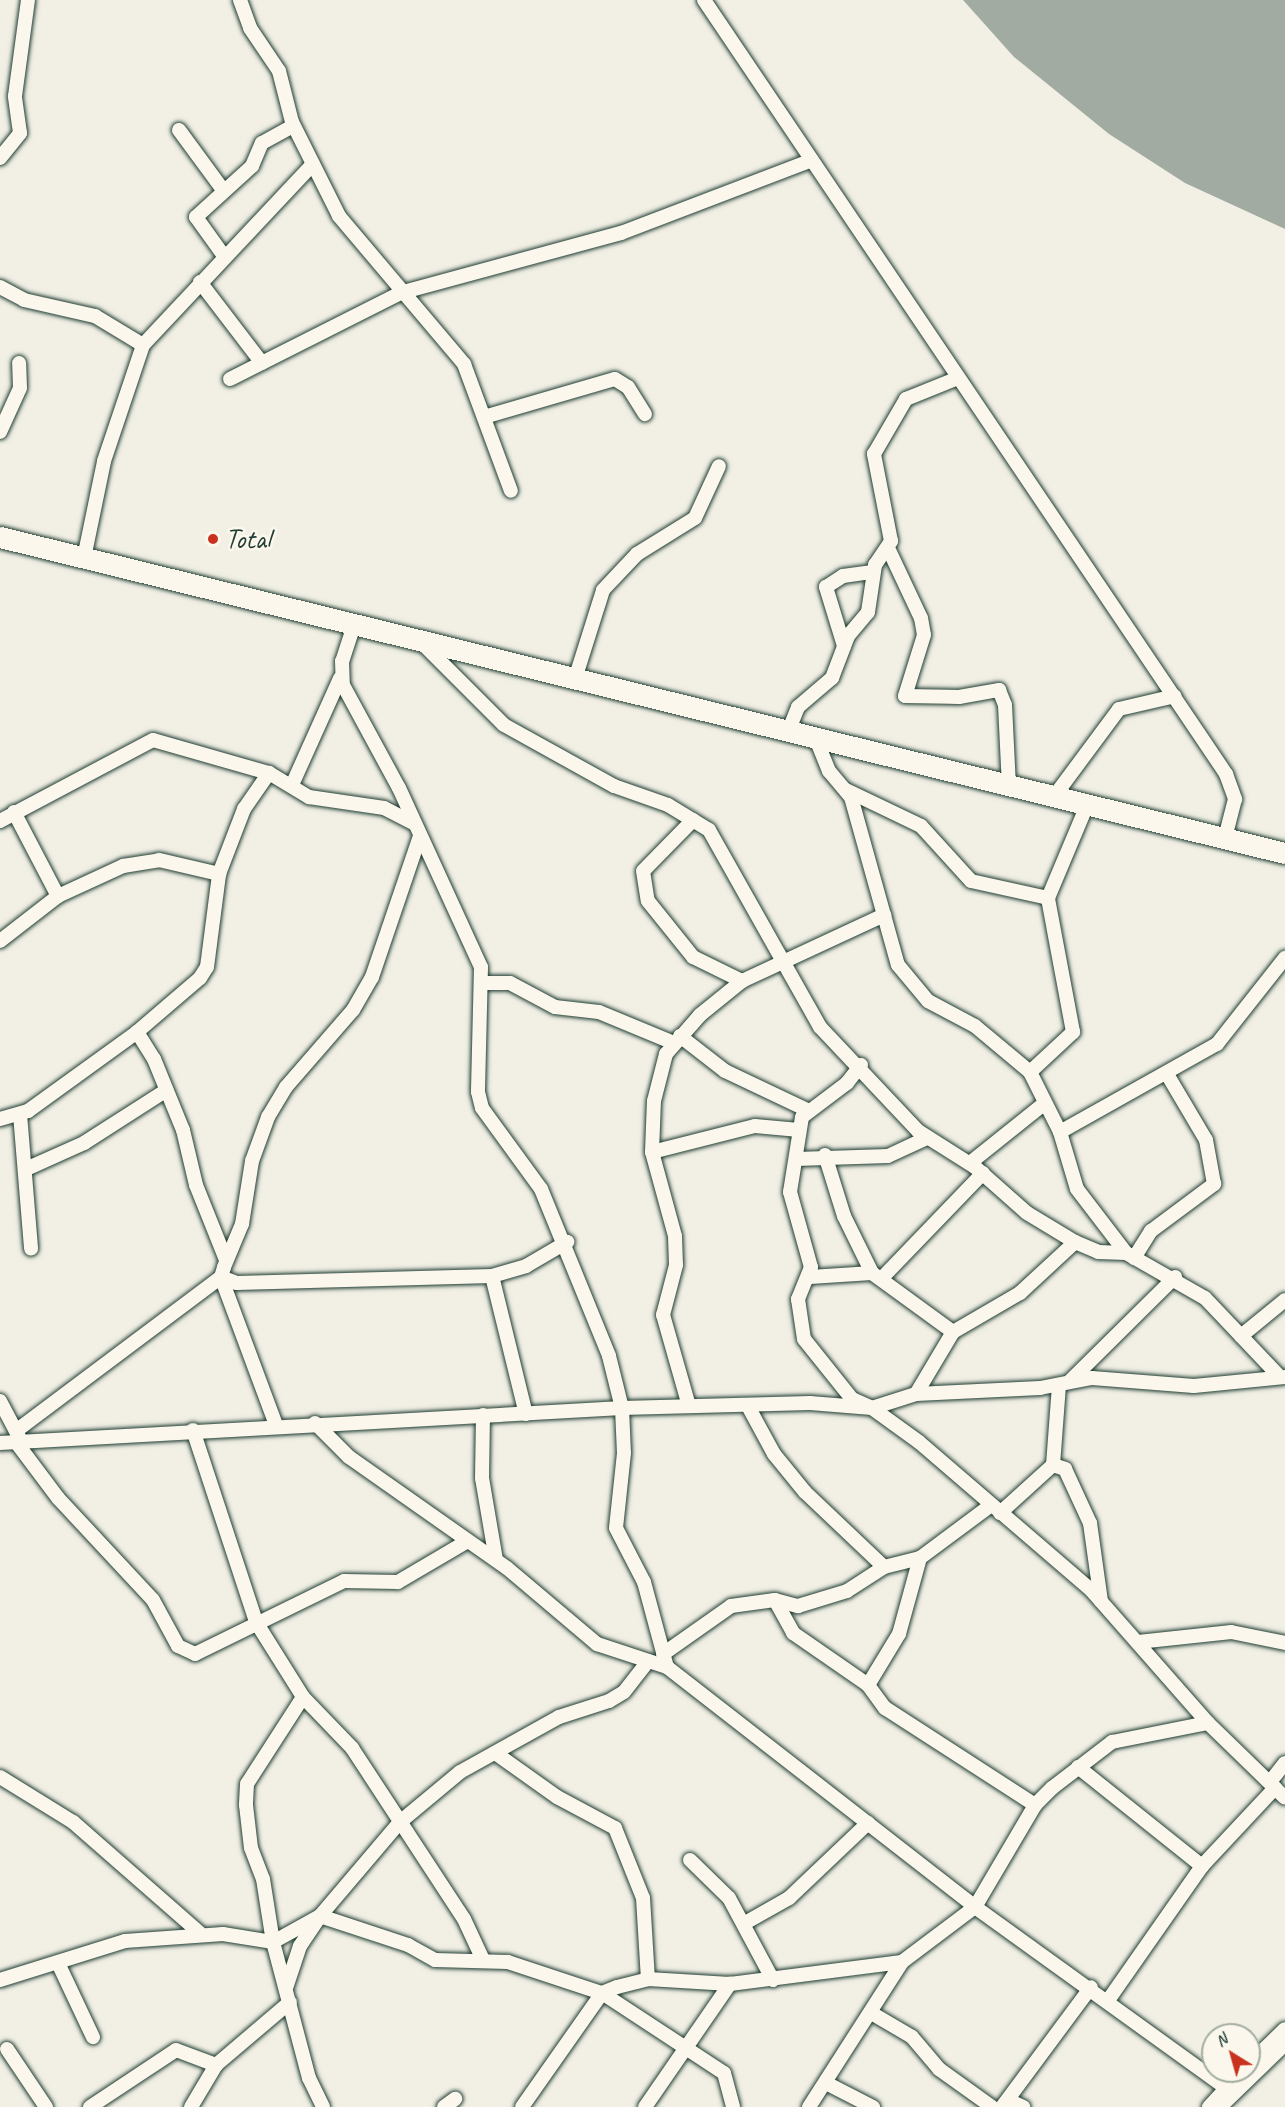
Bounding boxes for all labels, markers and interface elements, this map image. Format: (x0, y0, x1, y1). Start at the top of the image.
place label: Total (225, 522, 270, 556)
marker: Total (206, 532, 220, 546)
north arrow (1201, 2023, 1261, 2083)
text: N (1211, 2029, 1231, 2051)

